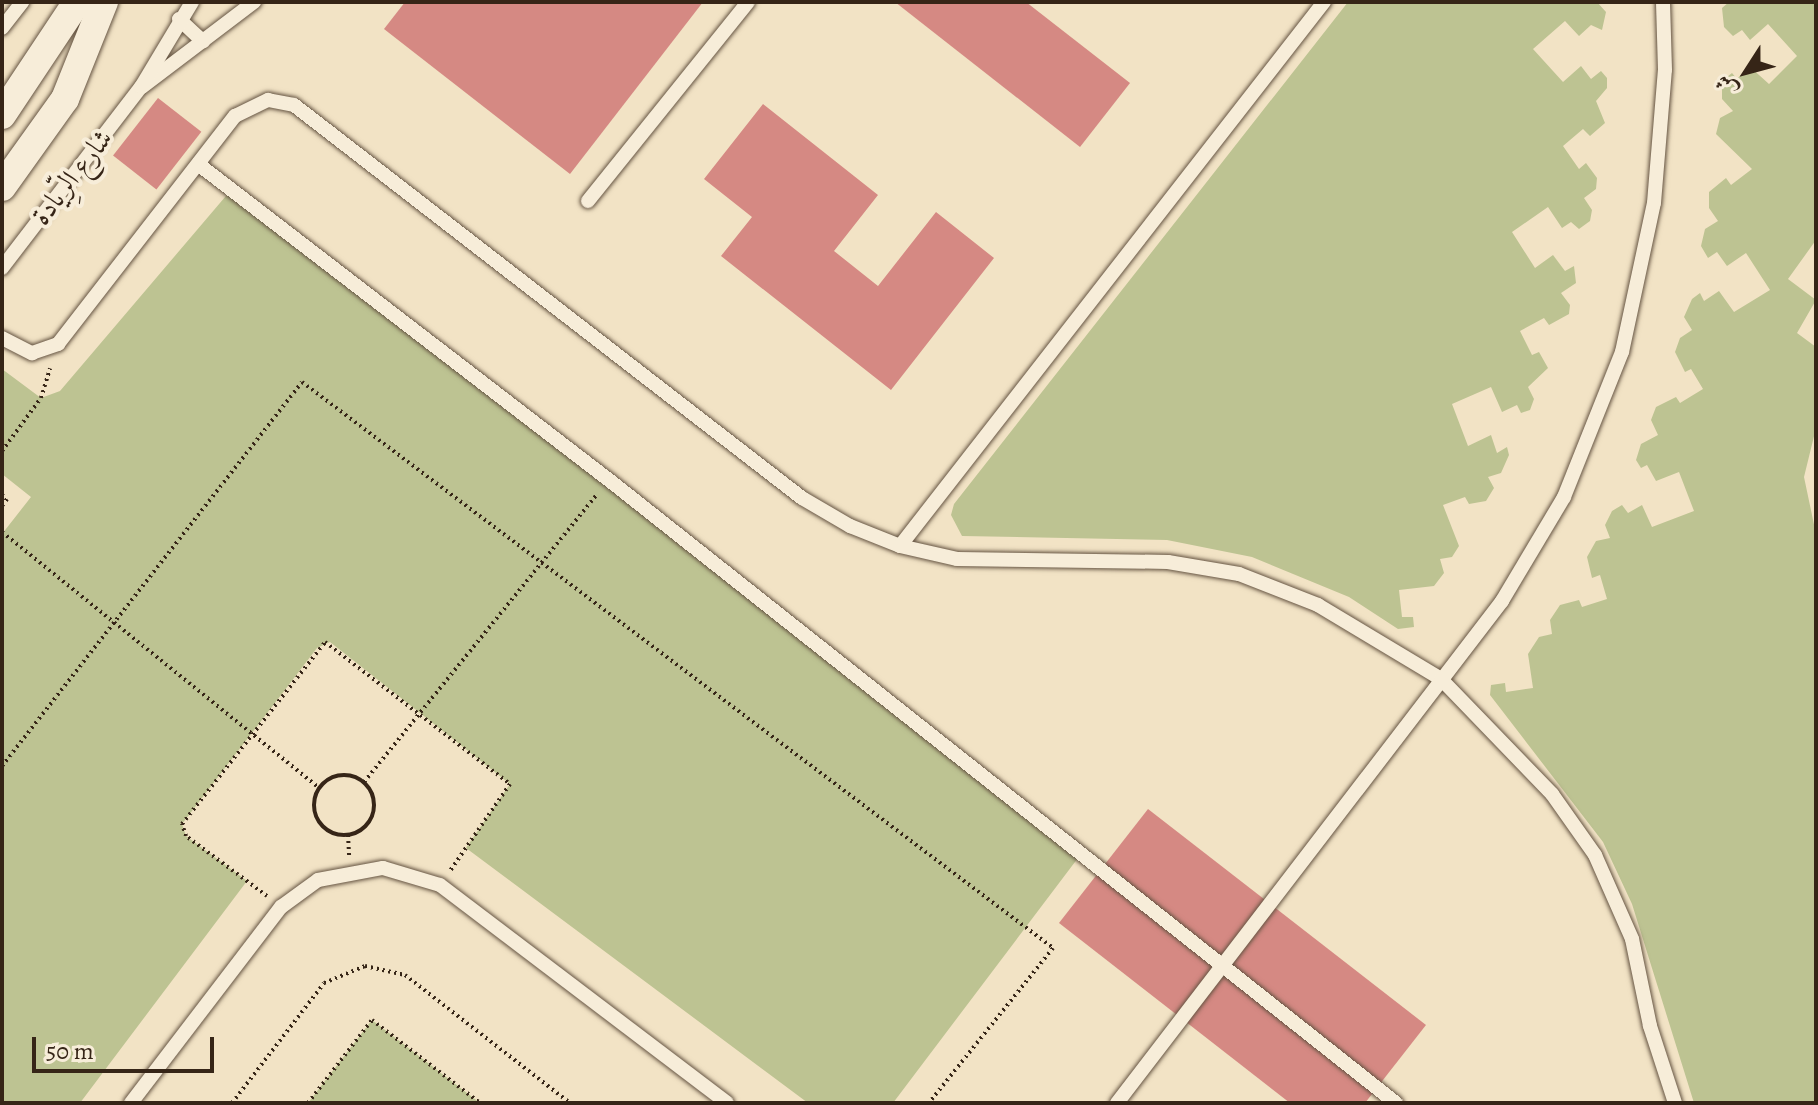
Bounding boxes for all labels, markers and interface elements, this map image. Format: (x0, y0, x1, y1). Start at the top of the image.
north arrow (1706, 32, 1786, 112)
text: ش (1708, 68, 1745, 104)
street label: شارع الرِّيادة (24, 122, 120, 232)
scale bar (36, 1021, 218, 1071)
text: 50 m (46, 1035, 94, 1067)

